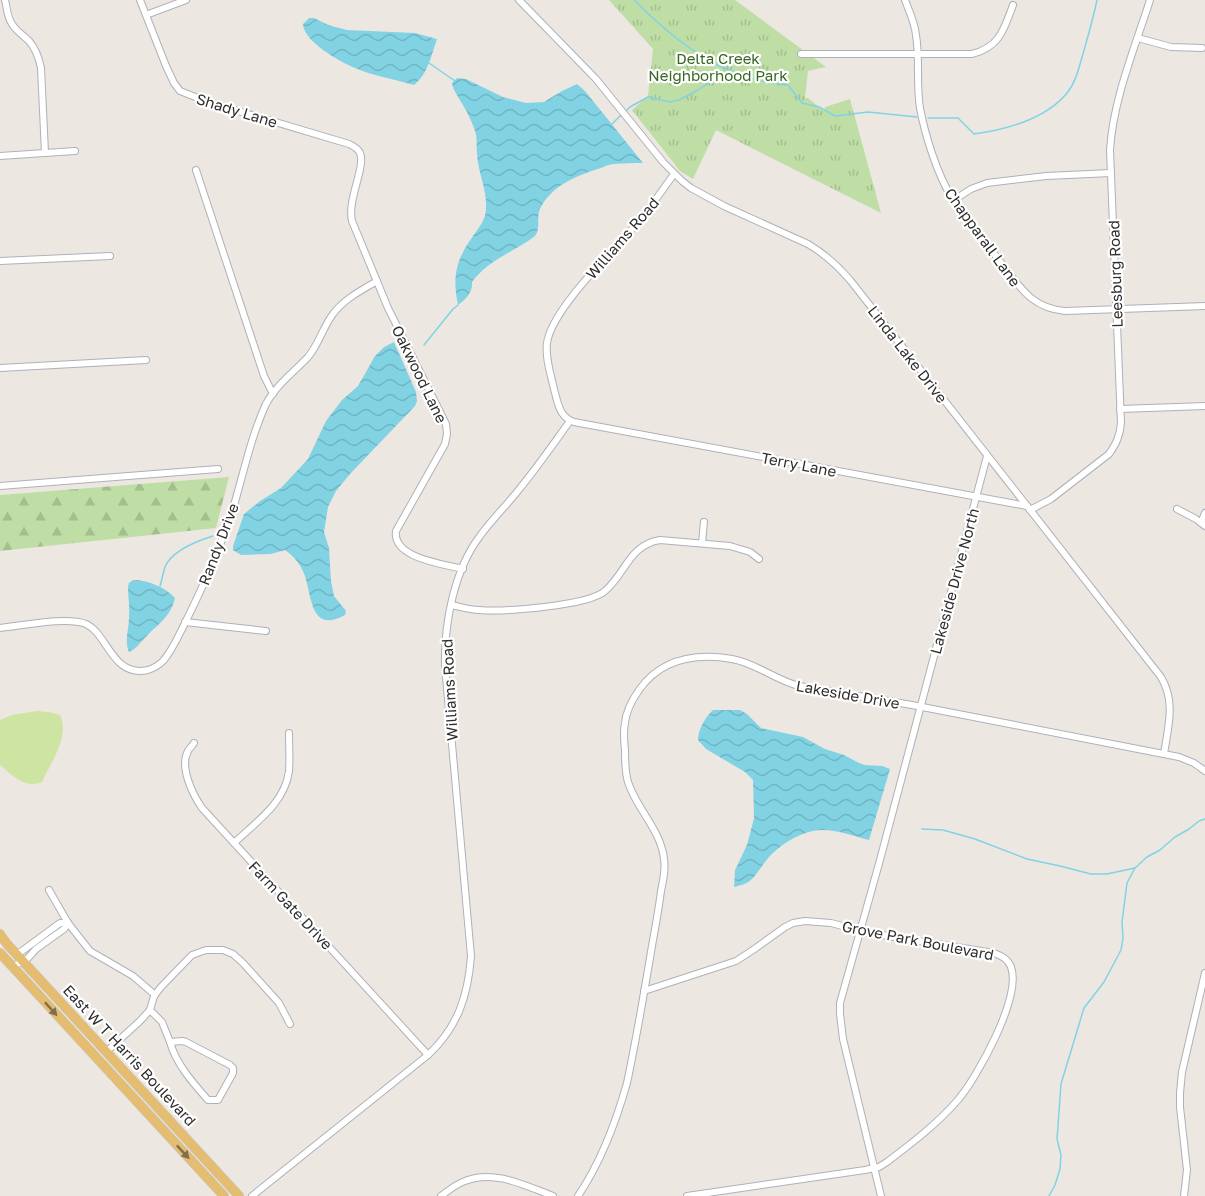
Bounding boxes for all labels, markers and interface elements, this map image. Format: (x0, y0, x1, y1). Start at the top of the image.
park label: Delta Creek Neighborhood Park (648, 49, 788, 84)
street label: Shady Lane (194, 89, 280, 131)
street label: Chapparall Lane (941, 184, 1025, 290)
street label: Williams Road (582, 194, 662, 282)
street label: Leesburg Road (1104, 220, 1126, 328)
street label: Linda Lake Drive (865, 302, 952, 406)
street label: Oakwood Lane (389, 322, 452, 426)
street label: Terry Lane (760, 448, 838, 480)
street label: Randy Drive (194, 500, 242, 588)
street label: Lakeside Drive North (926, 506, 982, 656)
street label: Williams Road (437, 638, 461, 742)
street label: Lakeside Drive (795, 676, 901, 712)
street label: Farm Gate Drive (245, 857, 337, 953)
street label: Grove Park Boulevard (841, 916, 995, 964)
street label: East W T Harris Boulevard (60, 981, 200, 1129)
one-way arrow (44, 1001, 58, 1015)
one-way arrow (176, 1145, 190, 1159)

